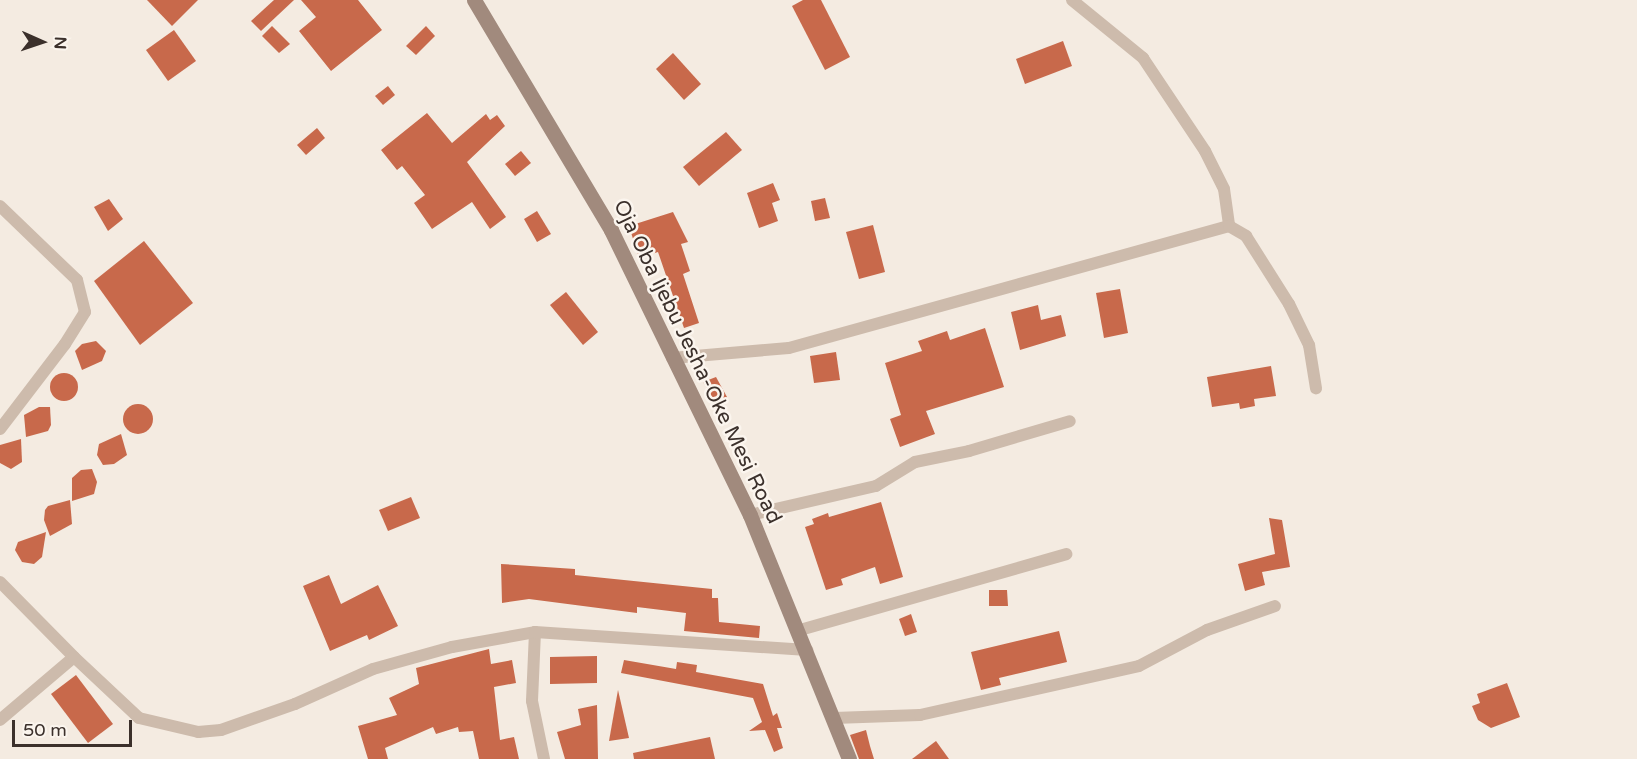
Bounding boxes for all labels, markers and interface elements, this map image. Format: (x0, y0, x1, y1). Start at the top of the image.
north arrow (12, 12, 72, 72)
text: N (50, 36, 70, 50)
street label: Oja Oba Ijebu Jesha-Oke Mesi Road (607, 196, 787, 528)
scale bar (15, 708, 135, 746)
text: 50 m (23, 719, 67, 741)

